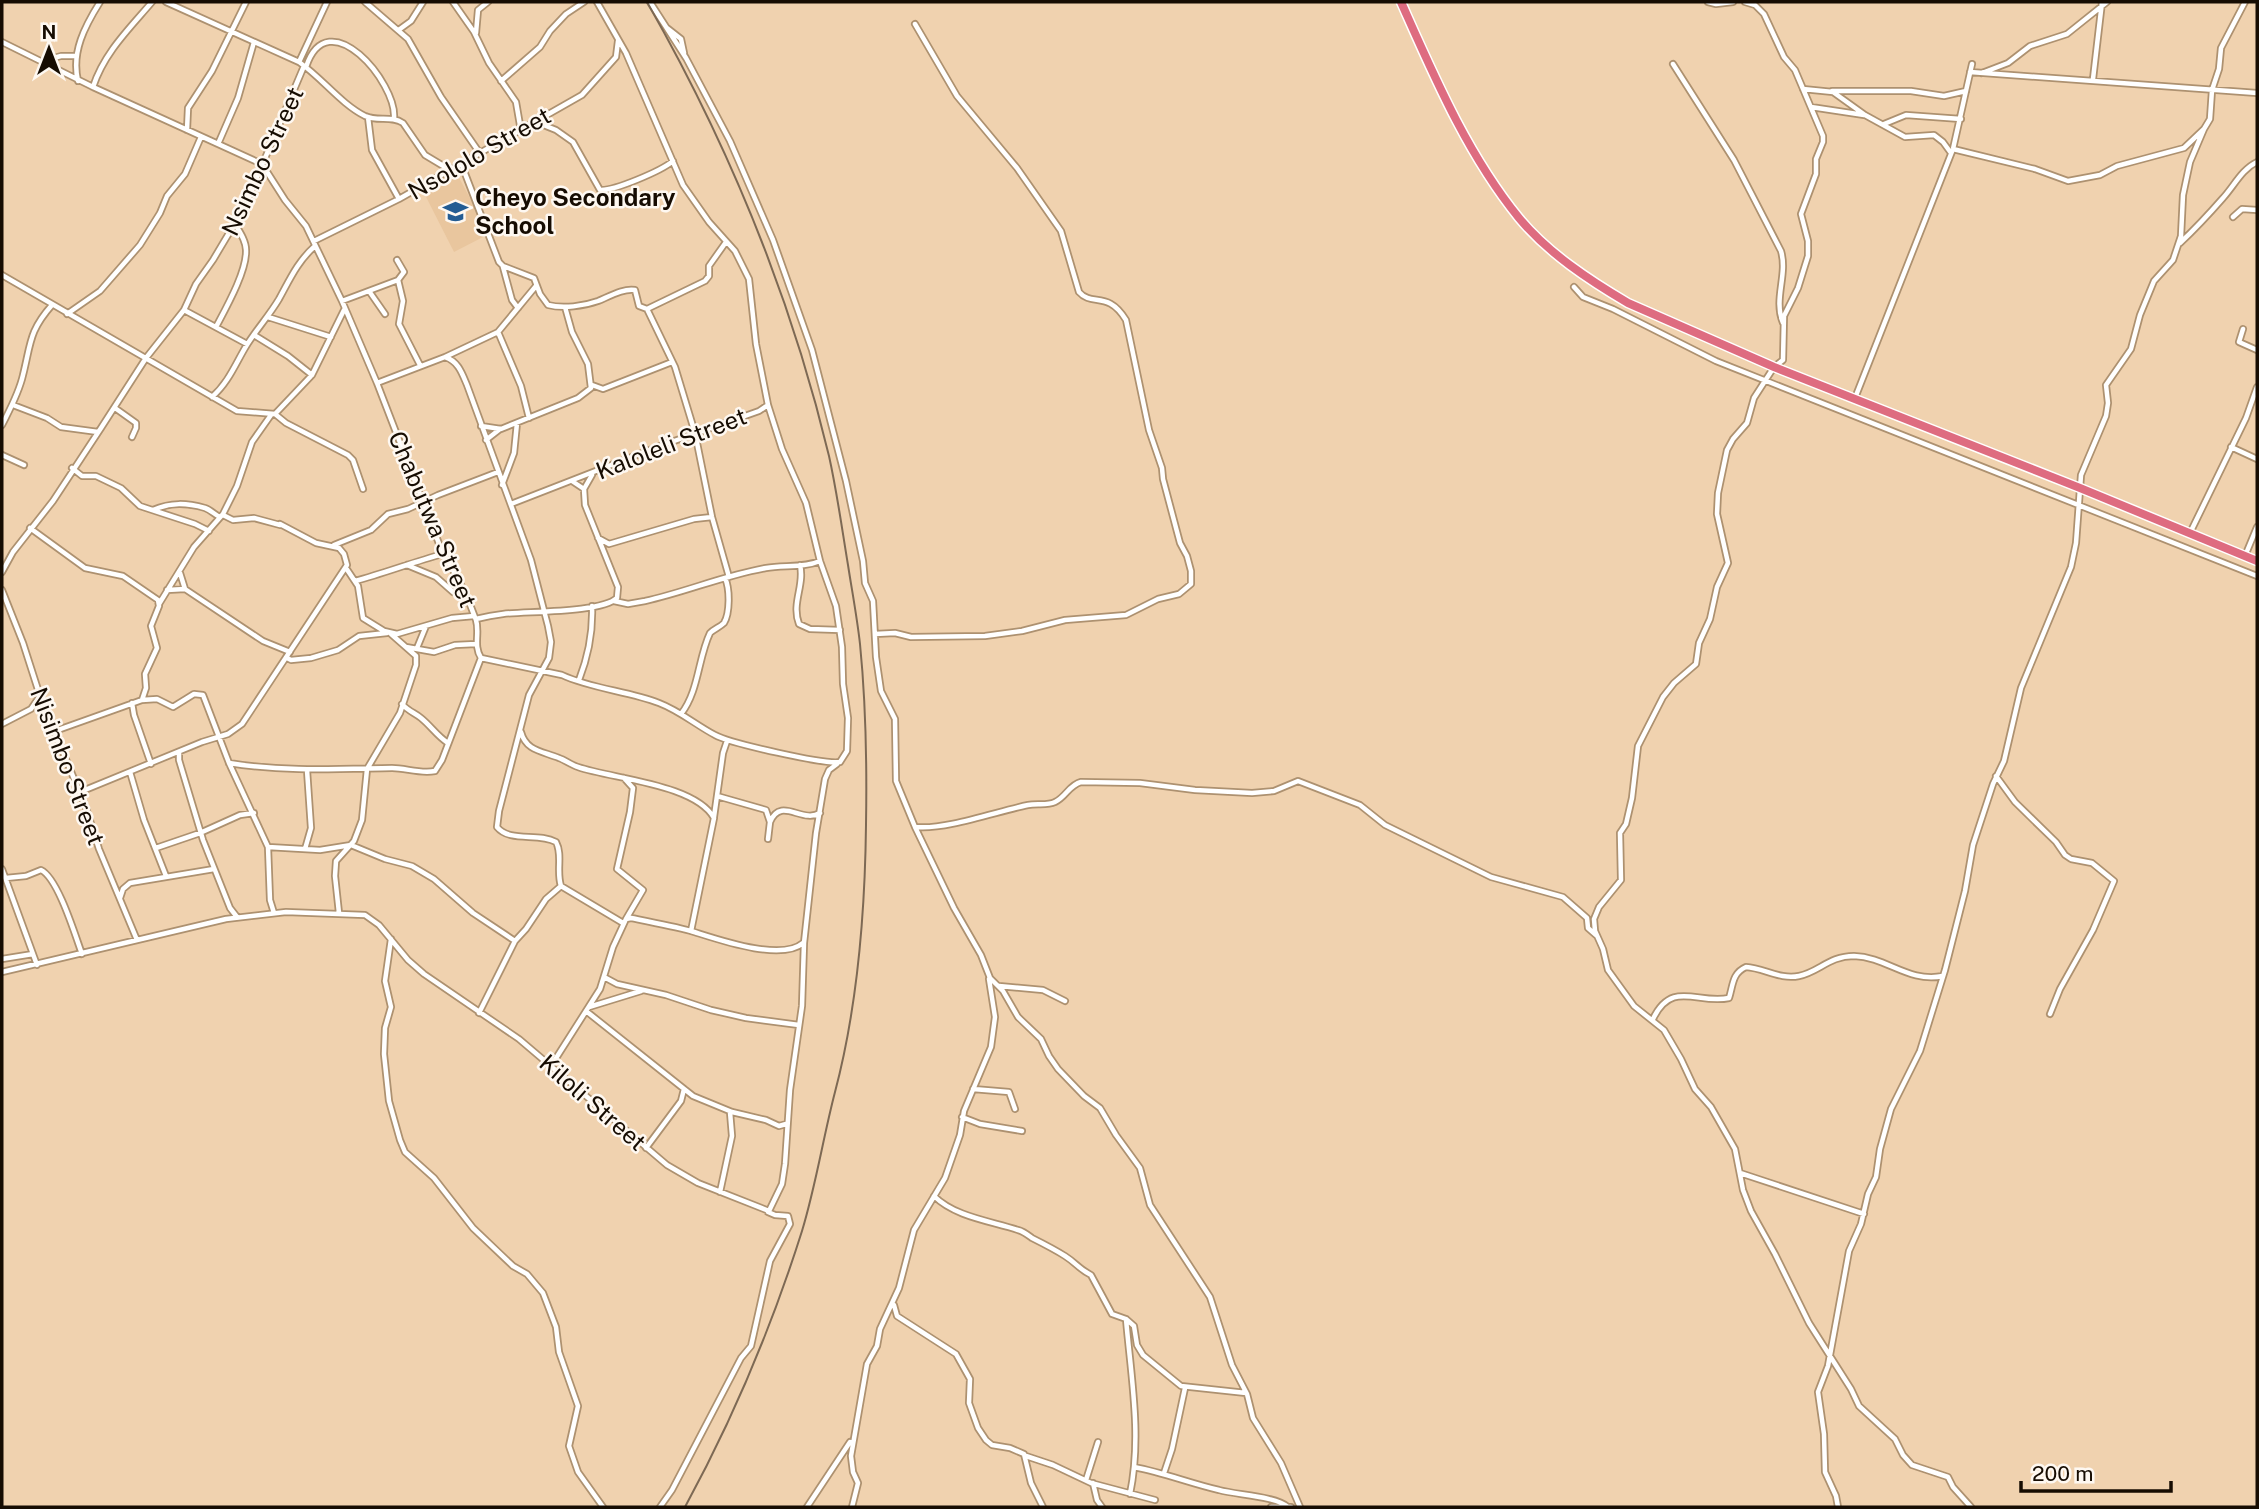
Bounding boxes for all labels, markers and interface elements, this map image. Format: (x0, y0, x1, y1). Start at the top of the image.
north arrow (14, 14, 84, 84)
text: N (42, 21, 56, 43)
street label: Nsimbo Street (215, 82, 309, 240)
street label: Nsololo Street (403, 101, 555, 205)
place label: Cheyo Secondary School (475, 183, 676, 239)
school or university icon: Cheyo Secondary School (441, 197, 469, 225)
street label: Kaloleli Street (592, 401, 750, 485)
street label: Chabutwa Street (383, 427, 483, 611)
street label: Nisimbo Street (25, 683, 111, 849)
street label: Kiloli Street (534, 1048, 652, 1156)
scale bar (2021, 1450, 2172, 1494)
text: 200 m (2032, 1461, 2093, 1486)

